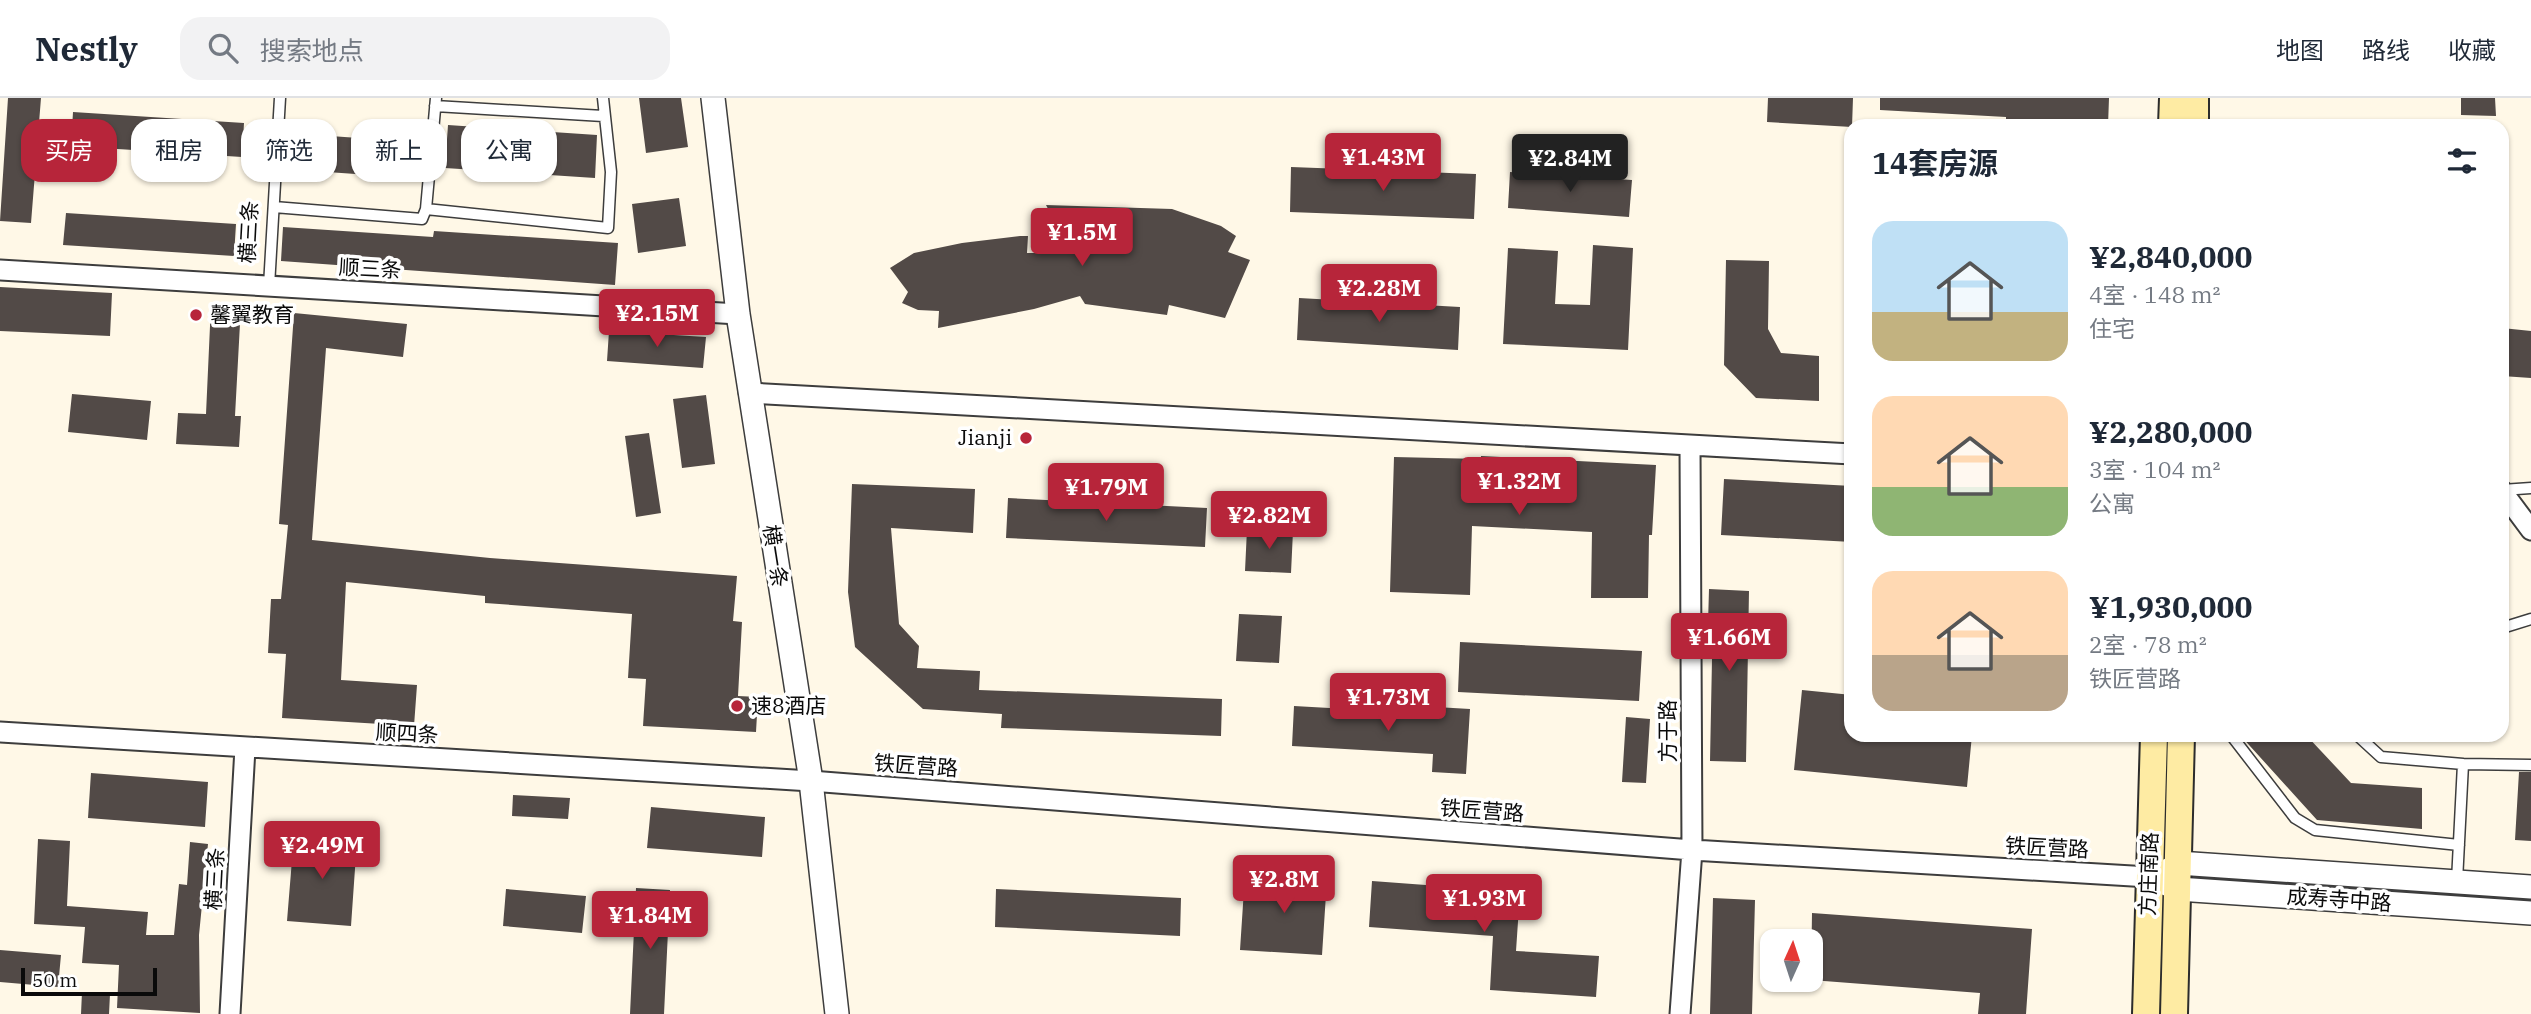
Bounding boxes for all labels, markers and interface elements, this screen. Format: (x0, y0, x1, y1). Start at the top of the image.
search box (180, 17, 670, 80)
text: Nestly (35, 27, 138, 70)
icon: search (204, 29, 242, 67)
text: 搜索地点 (260, 33, 364, 67)
text: 地图 (2276, 34, 2324, 66)
text: 路线 (2362, 34, 2410, 66)
text: 收藏 (2448, 34, 2496, 66)
chip: 买房 (21, 119, 117, 182)
chip: 租房 (131, 119, 227, 182)
chip: 筛选 (241, 119, 337, 182)
chip: 新上 (351, 119, 447, 182)
chip: 公寓 (461, 119, 557, 182)
pin: ¥1.43M (1326, 134, 1440, 193)
pin: ¥2.84M (1513, 134, 1627, 194)
text: ¥1.43M (1341, 141, 1425, 171)
text: ¥2.84M (1528, 142, 1612, 172)
icon: filters (2443, 142, 2481, 180)
text: 14套房源 (1872, 143, 1998, 182)
street label: 横三条 (232, 200, 264, 264)
pin: ¥1.5M (1033, 208, 1131, 268)
text: ¥1.5M (1047, 216, 1117, 246)
text: ¥2,840,000 (2089, 237, 2252, 276)
icon: home (1928, 249, 2012, 333)
street label: 顺三条 (338, 252, 402, 284)
pin: ¥2.28M (1322, 264, 1436, 324)
text: ¥2.28M (1337, 272, 1421, 302)
text: 4室 · 148 m² (2089, 279, 2221, 309)
pin: ¥2.15M (600, 289, 714, 349)
text: ¥2.15M (615, 297, 699, 327)
place label: 馨翼教育 (210, 300, 294, 328)
marker: 馨翼教育 (188, 307, 204, 323)
text: 住宅 (2089, 313, 2135, 343)
text: ¥2,280,000 (2089, 412, 2252, 451)
place label: Jianji (958, 423, 1012, 451)
icon: home (1928, 424, 2012, 508)
marker: Jianji (1018, 430, 1034, 446)
text: 3室 · 104 m² (2089, 454, 2221, 484)
pin: ¥1.32M (1462, 458, 1576, 517)
pin: ¥1.79M (1049, 464, 1163, 523)
text: ¥1.32M (1477, 465, 1561, 495)
text: ¥1.79M (1064, 471, 1148, 501)
text: 公寓 (2089, 488, 2135, 518)
pin: ¥2.82M (1212, 491, 1326, 551)
text: ¥2.82M (1227, 499, 1311, 529)
street label: 横一条 (757, 523, 795, 589)
text: ¥1,930,000 (2089, 587, 2252, 626)
icon: home (1928, 599, 2012, 683)
pin: ¥1.66M (1672, 614, 1786, 673)
text: ¥1.66M (1687, 621, 1771, 651)
text: 2室 · 78 m² (2089, 629, 2207, 659)
text: 铁匠营路 (2089, 663, 2181, 693)
pin: ¥1.73M (1331, 674, 1445, 733)
text: ¥1.73M (1346, 681, 1430, 711)
place label: 速8酒店 (751, 691, 827, 719)
marker: 速8酒店 (729, 698, 745, 714)
street label: 方于路 (1653, 700, 1681, 763)
street label: 顺四条 (375, 717, 439, 749)
street label: 铁匠营路 (873, 748, 959, 782)
street label: 铁匠营路 (1439, 793, 1525, 827)
pin: ¥2.49M (265, 822, 379, 881)
text: ¥2.49M (280, 829, 364, 859)
street label: 铁匠营路 (2004, 831, 2090, 863)
street label: 方庄南路 (2133, 832, 2163, 916)
street label: 横三条 (198, 847, 230, 911)
pin: ¥2.8M (1235, 856, 1333, 915)
text: ¥2.8M (1249, 863, 1319, 893)
pin: ¥1.93M (1427, 874, 1541, 934)
street label: 成寿寺中路 (2286, 881, 2392, 917)
text: ¥1.93M (1442, 882, 1526, 912)
pin: ¥1.84M (593, 892, 707, 951)
text: ¥1.84M (608, 899, 692, 929)
north arrow (1760, 929, 1824, 992)
map controls (1760, 929, 1823, 992)
scale bar (21, 965, 158, 997)
text: 50 m (32, 968, 77, 992)

